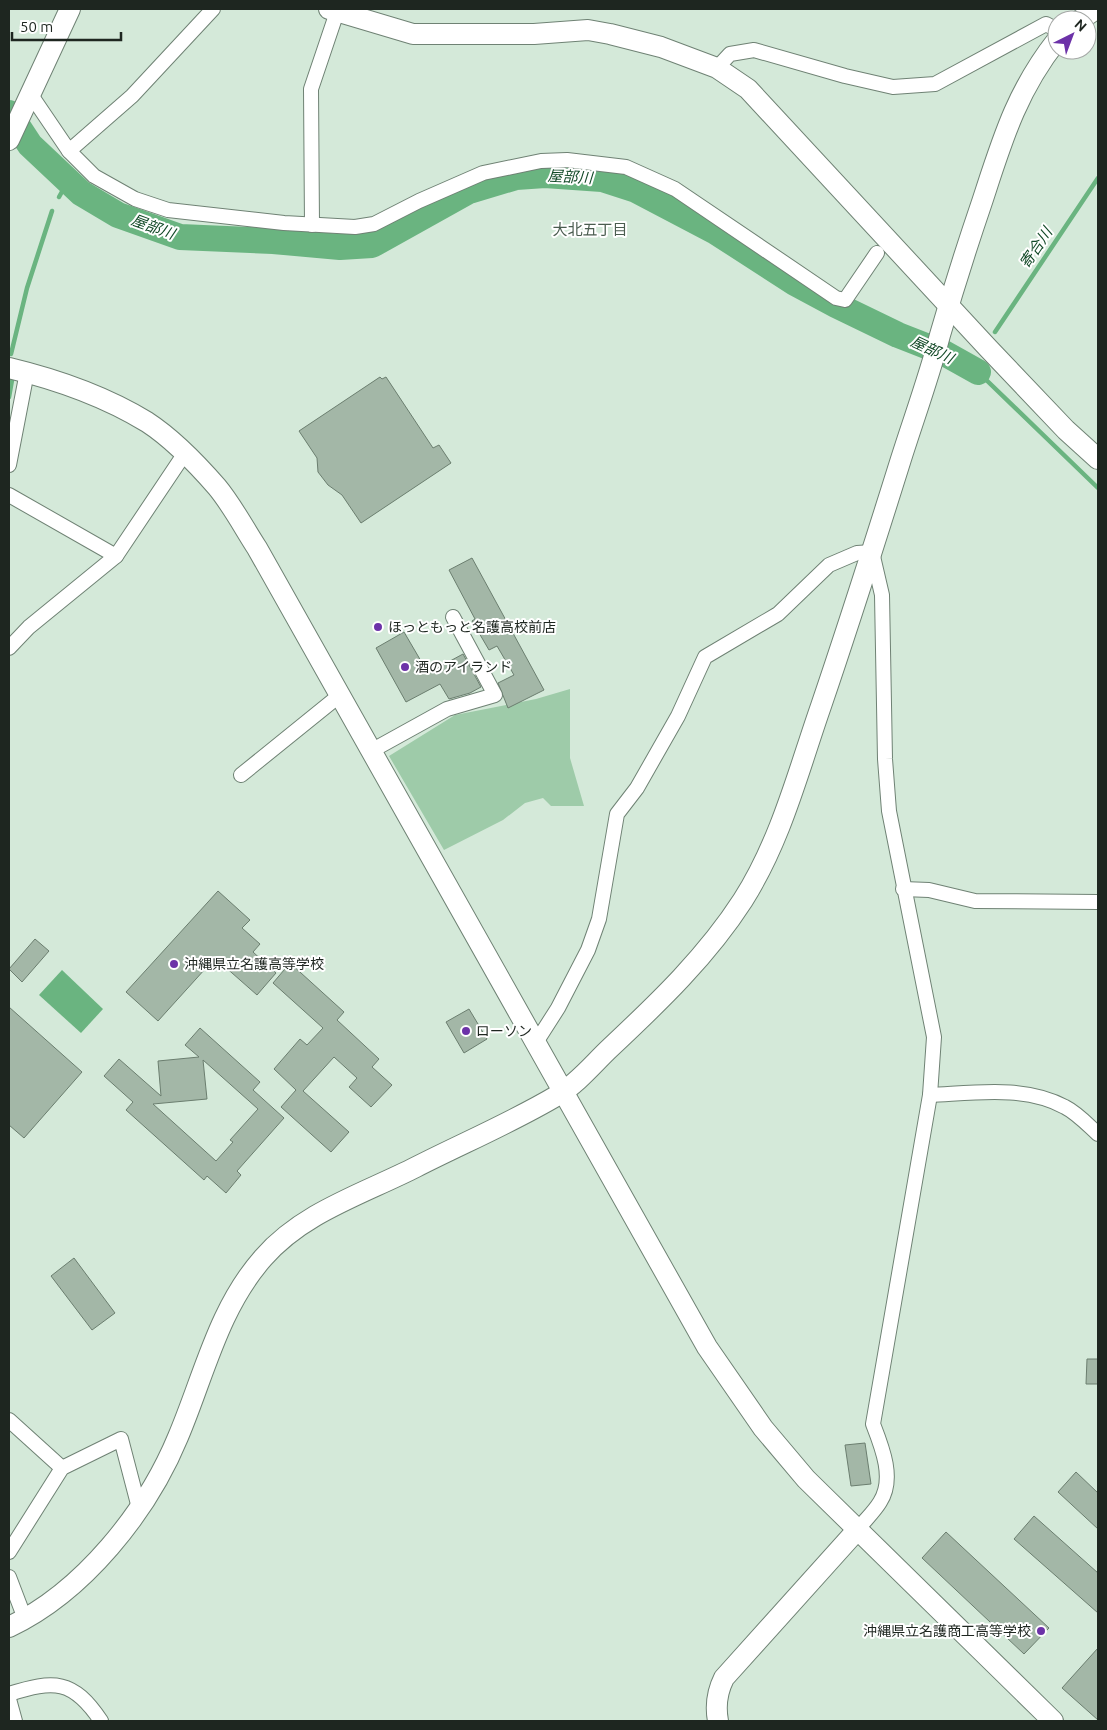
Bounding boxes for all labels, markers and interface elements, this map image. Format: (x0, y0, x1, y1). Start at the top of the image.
scale bar (12, 10, 121, 42)
north arrow (1047, 10, 1097, 60)
text: N (1071, 16, 1090, 35)
text: 50 m (20, 18, 53, 35)
water label: 屋部川 (547, 167, 595, 186)
water label: 屋部川 (129, 211, 179, 243)
district label: 大北五丁目 (552, 221, 628, 238)
water label: 寄合川 (1016, 223, 1056, 271)
water label: 屋部川 (908, 332, 958, 368)
place label: ほっともっと名護高校前店 (388, 619, 556, 635)
marker: ほっともっと名護高校前店 (372, 621, 384, 633)
place label: 酒のアイランド (415, 659, 512, 675)
marker: 酒のアイランド (399, 661, 411, 673)
place label: 沖縄県立名護高等学校 (184, 956, 324, 972)
marker: 沖縄県立名護高等学校 (168, 958, 180, 970)
place label: ローソン (476, 1023, 532, 1039)
marker: ローソン (460, 1025, 472, 1037)
place label: 沖縄県立名護商工高等学校 (863, 1623, 1031, 1639)
marker: 沖縄県立名護商工高等学校 (1035, 1625, 1047, 1637)

